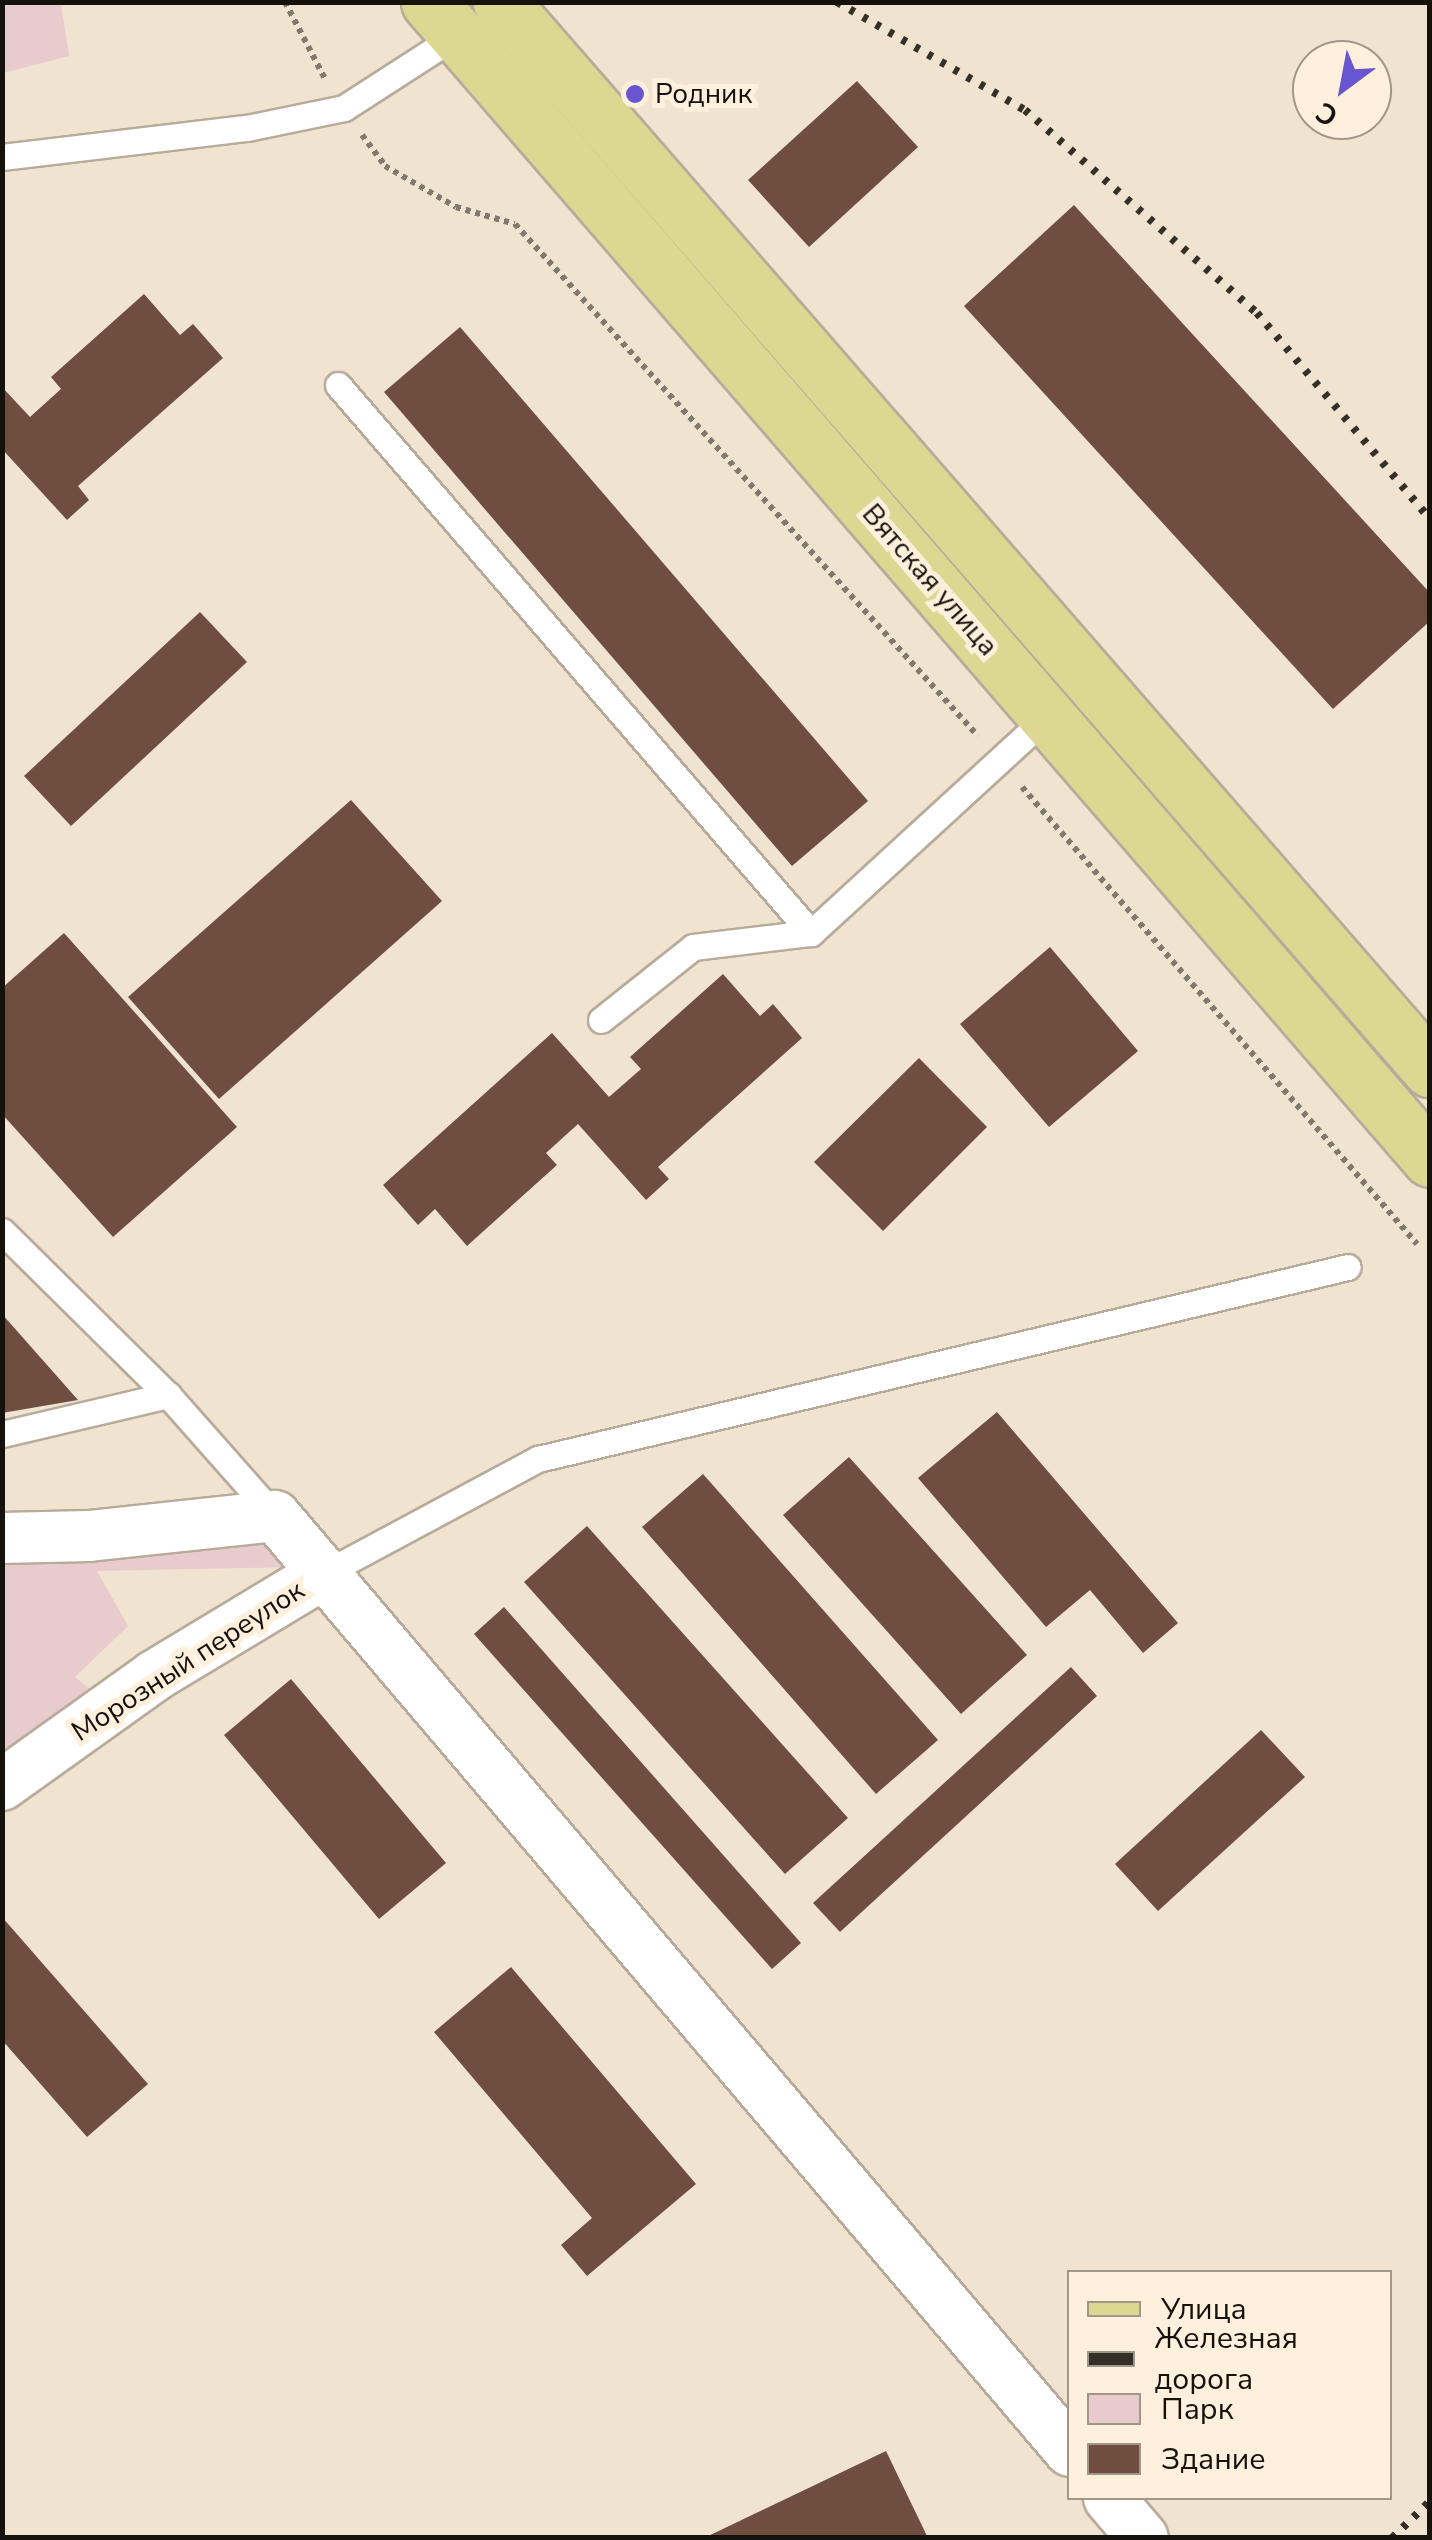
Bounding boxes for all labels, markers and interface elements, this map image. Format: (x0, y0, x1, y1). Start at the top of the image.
north arrow (1292, 40, 1392, 140)
place label: Родник (655, 77, 752, 111)
marker: Родник (624, 83, 646, 105)
text: С (1309, 93, 1345, 135)
street label: Вятская улица (855, 497, 1005, 663)
street label: Морозный переулок (66, 1573, 310, 1749)
legend (1067, 2270, 1392, 2500)
text: Улица (1161, 2289, 1247, 2330)
text: Железная дорога (1155, 2318, 1298, 2400)
text: Парк (1161, 2389, 1233, 2430)
text: Здание (1161, 2439, 1266, 2480)

